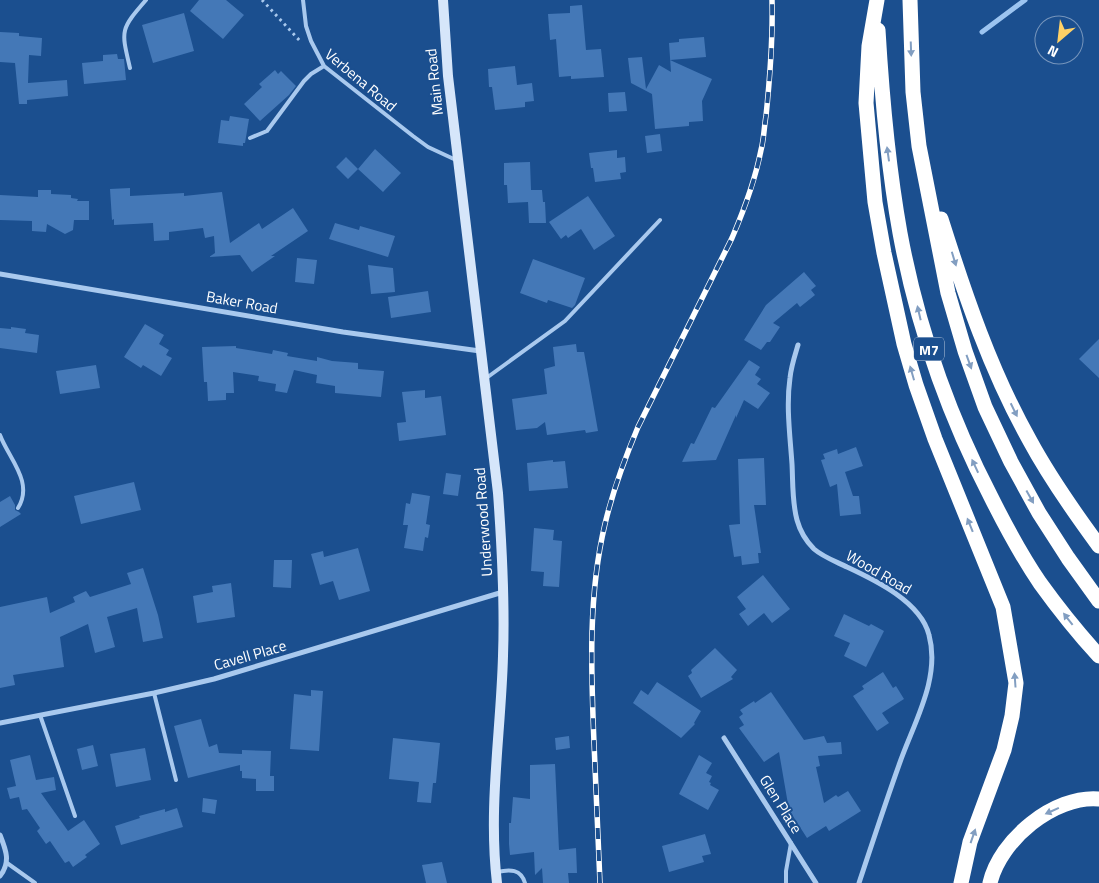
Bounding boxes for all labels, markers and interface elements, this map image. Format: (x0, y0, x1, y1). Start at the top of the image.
north arrow (1034, 15, 1084, 65)
text: N (1043, 40, 1062, 63)
one-way arrow (907, 41, 915, 57)
street label: Verbena Road (320, 43, 402, 117)
street label: Main Road (419, 47, 449, 117)
one-way arrow (884, 146, 892, 162)
one-way arrow (950, 252, 958, 267)
street label: Baker Road (204, 284, 280, 320)
one-way arrow (914, 306, 922, 321)
road number: M7 (914, 338, 944, 360)
one-way arrow (965, 355, 973, 370)
one-way arrow (908, 366, 916, 381)
one-way arrow (1010, 403, 1018, 417)
one-way arrow (970, 459, 978, 473)
street label: Underwood Road (468, 467, 498, 577)
one-way arrow (1026, 490, 1034, 505)
one-way arrow (966, 517, 974, 532)
street label: Wood Road (842, 544, 916, 600)
one-way arrow (1062, 613, 1073, 626)
street label: Cavell Place (211, 634, 289, 676)
one-way arrow (1010, 672, 1018, 688)
street label: Glen Place (754, 770, 808, 838)
one-way arrow (1045, 807, 1059, 815)
one-way arrow (969, 828, 977, 843)

